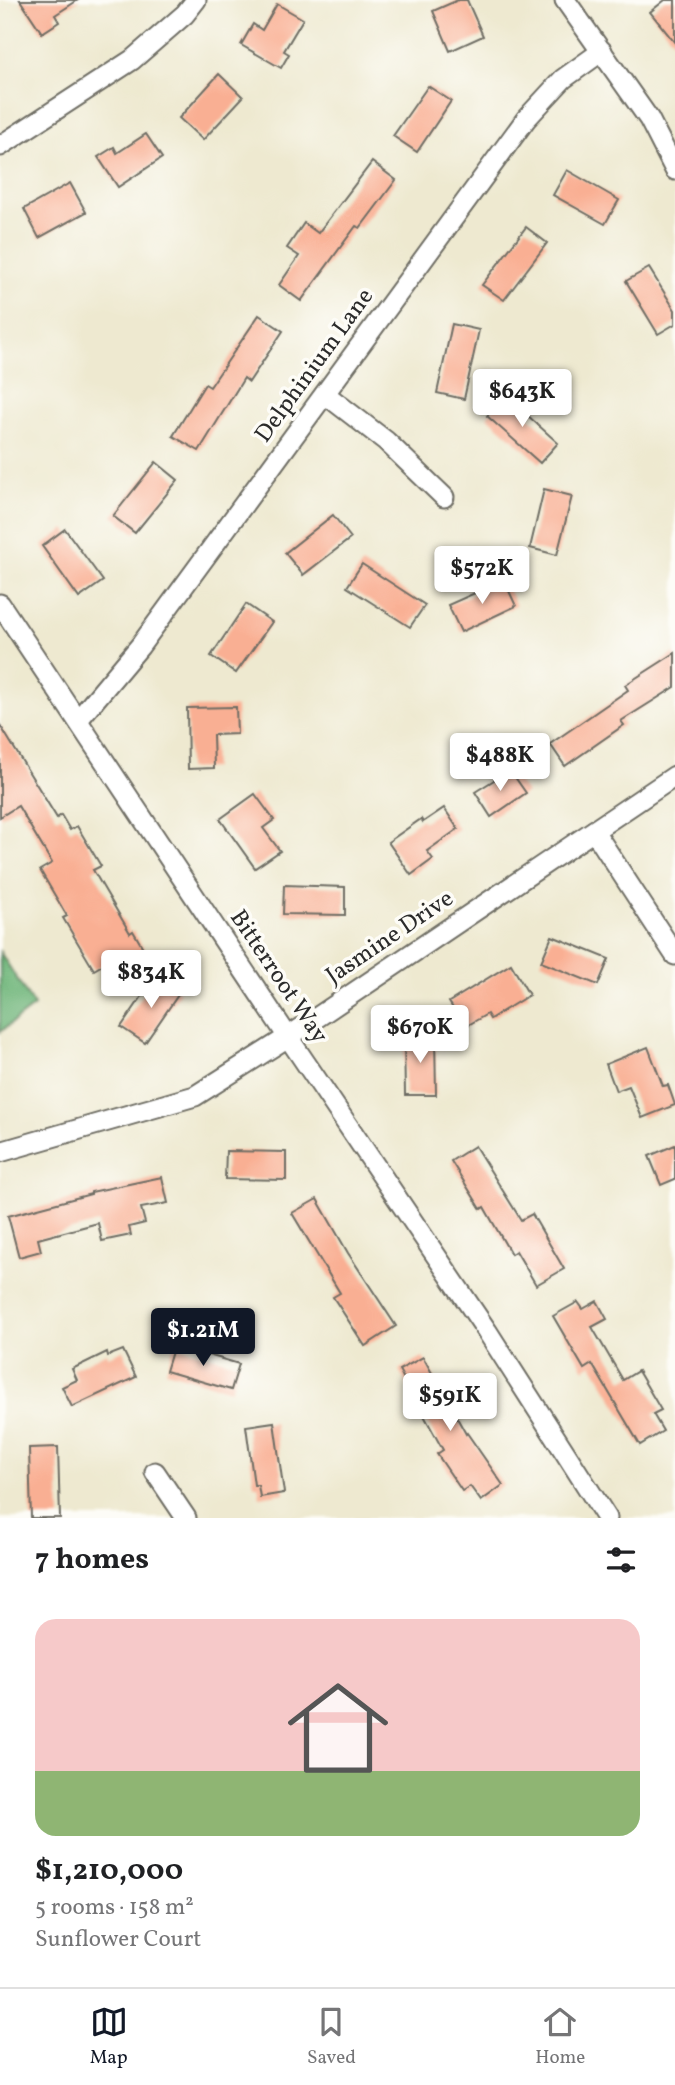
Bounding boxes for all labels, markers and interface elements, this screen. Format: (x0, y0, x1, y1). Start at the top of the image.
street label: Delphinium Lane (247, 282, 383, 450)
pin: $643K (473, 370, 571, 429)
text: $643K (489, 376, 555, 408)
pin: $572K (433, 546, 531, 606)
text: $572K (450, 553, 514, 585)
pin: $488K (451, 734, 549, 793)
text: $488K (466, 740, 534, 772)
street label: Jasmine Drive (319, 883, 461, 993)
street label: Bitterroot Way (221, 903, 335, 1051)
pin: $834K (102, 950, 200, 1010)
text: $834K (117, 957, 185, 989)
pin: $670K (371, 1006, 469, 1065)
text: $670K (387, 1012, 453, 1044)
pin: $1.21M (146, 1308, 260, 1368)
text: $1.21M (167, 1315, 239, 1347)
pin: $591K (401, 1374, 499, 1433)
text: $591K (419, 1380, 481, 1412)
text: 7 homes (35, 1539, 149, 1581)
icon: filters (602, 1541, 640, 1579)
icon: home (275, 1665, 401, 1791)
text: $1,210,000 (35, 1850, 183, 1892)
text: 5 rooms · 158 m² (35, 1892, 194, 1924)
text: Sunflower Court (35, 1924, 201, 1956)
tab: Map (90, 2003, 128, 2071)
tab: Saved (307, 2003, 356, 2071)
tab: Home (535, 2003, 585, 2071)

